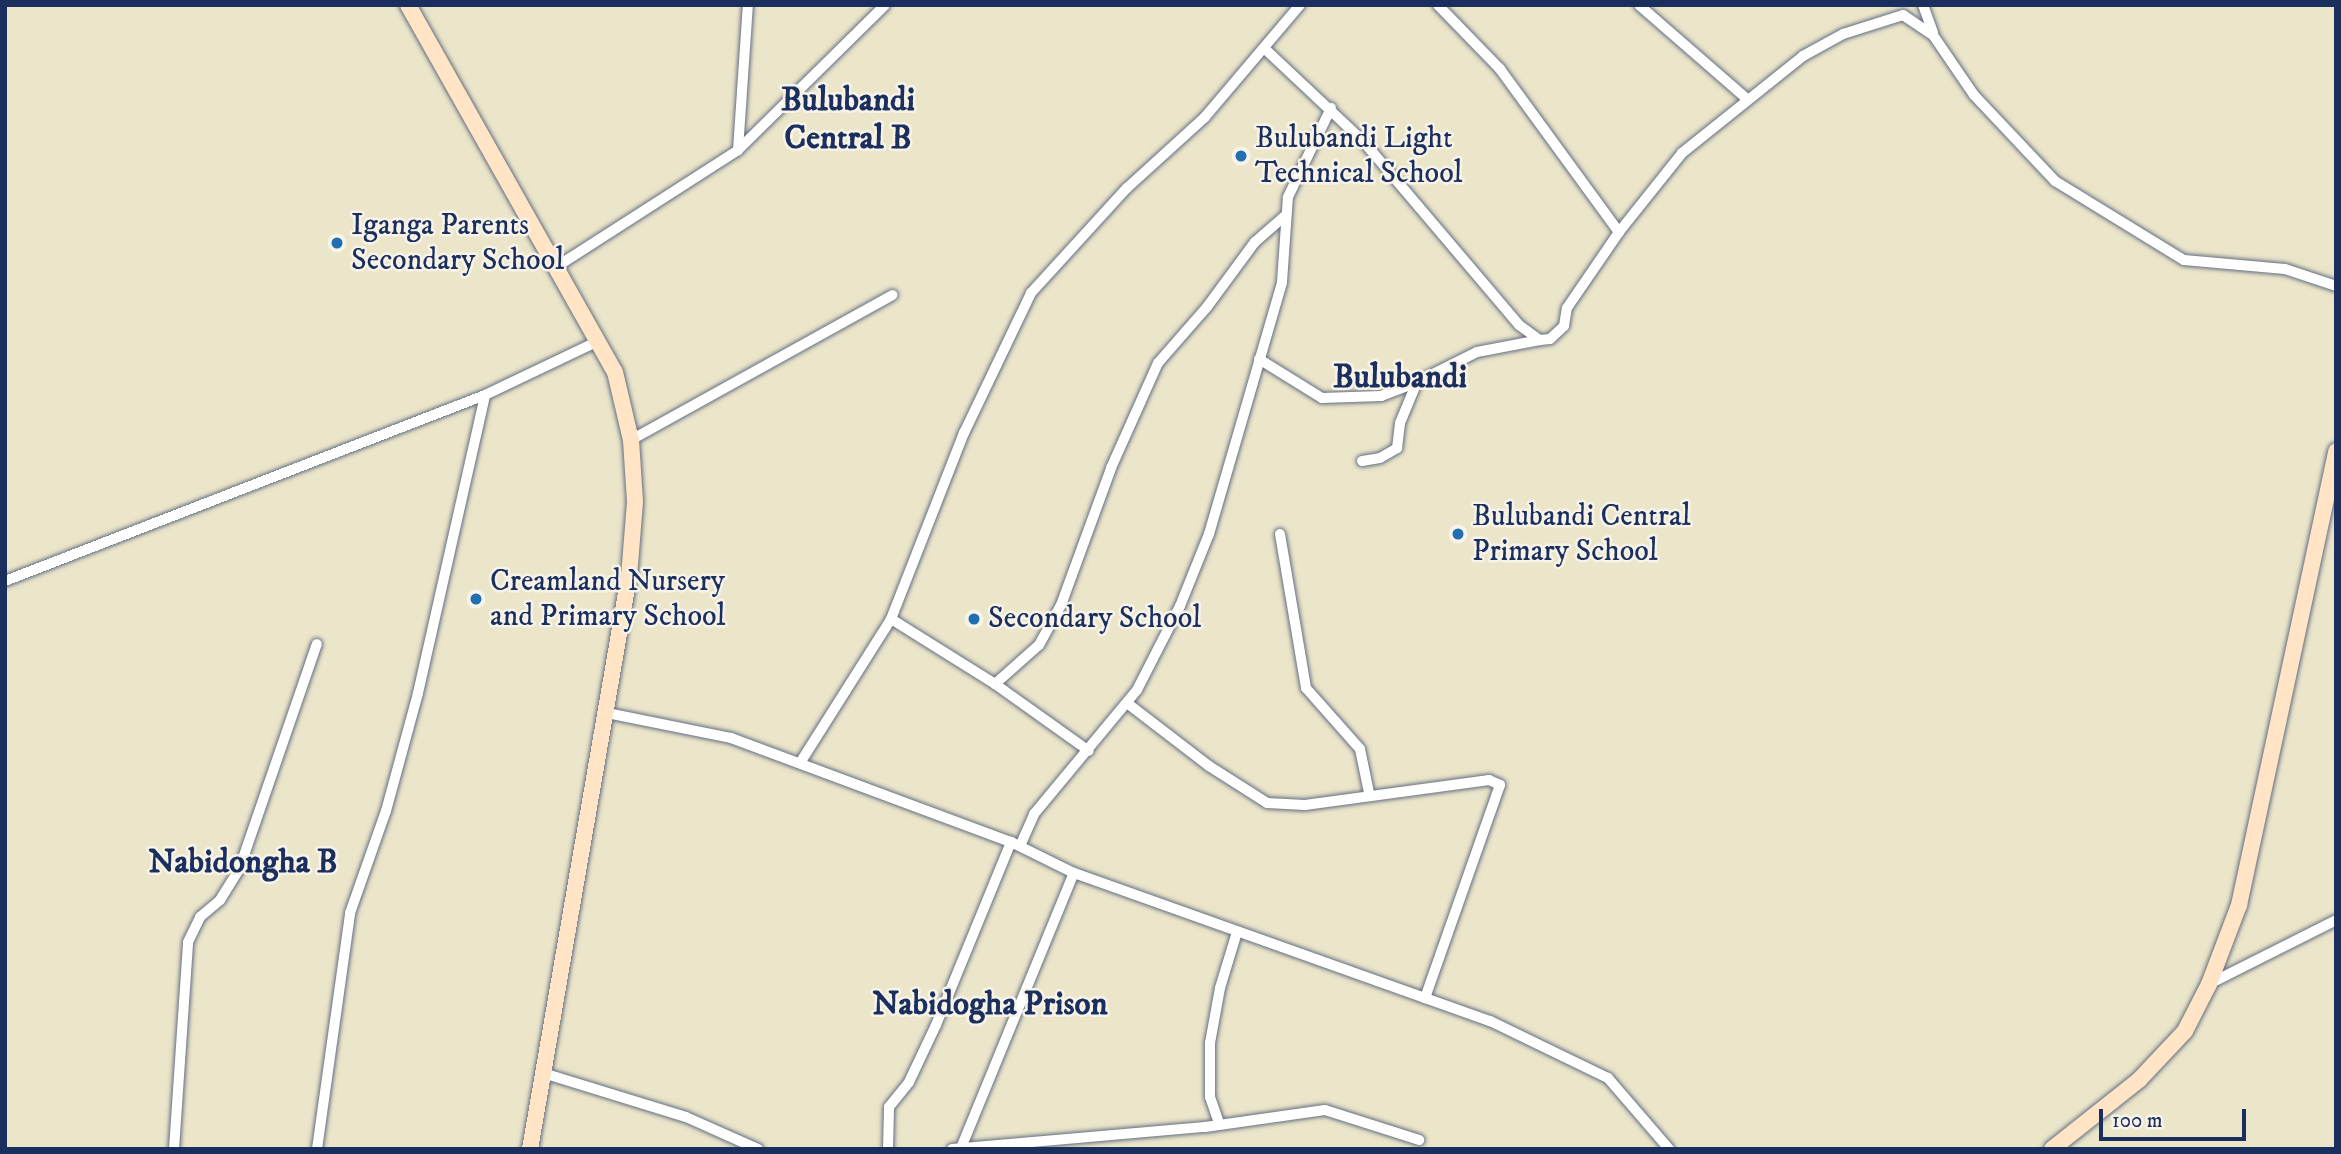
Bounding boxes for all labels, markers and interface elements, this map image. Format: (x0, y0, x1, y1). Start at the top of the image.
district label: Bulubandi Central B (781, 81, 915, 159)
place label: Bulubandi Light Technical School (1255, 121, 1463, 192)
marker: Bulubandi Light Technical School (1233, 148, 1249, 164)
place label: Iganga Parents Secondary School (351, 208, 564, 278)
marker: Iganga Parents Secondary School (329, 235, 345, 251)
district label: Bulubandi (1333, 358, 1467, 398)
place label: Bulubandi Central Primary School (1472, 499, 1691, 570)
marker: Bulubandi Central Primary School (1450, 526, 1466, 542)
place label: Creamland Nursery and Primary School (490, 564, 726, 634)
marker: Creamland Nursery and Primary School (468, 591, 484, 607)
place label: Secondary School (988, 601, 1201, 637)
marker: Secondary School (966, 611, 982, 627)
district label: Nabidongha B (148, 843, 338, 883)
district label: Nabidogha Prison (872, 985, 1108, 1025)
scale bar (2103, 1094, 2250, 1138)
text: 100 m (2112, 1108, 2163, 1134)

